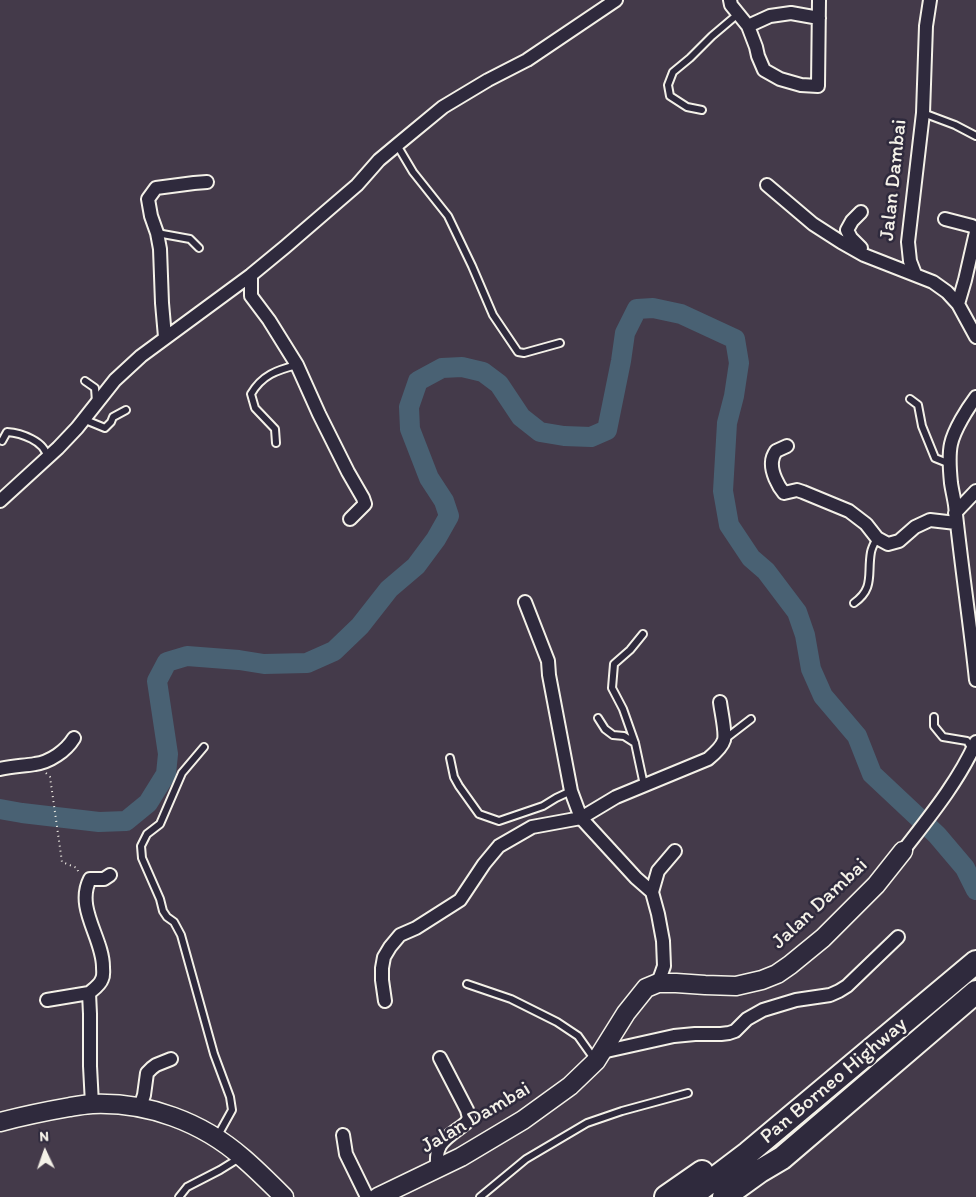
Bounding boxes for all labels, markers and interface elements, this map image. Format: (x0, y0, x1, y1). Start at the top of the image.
street label: Jalan Dambai (875, 118, 913, 242)
street label: Jalan Dambai (767, 853, 873, 955)
street label: Pan Borneo Highway (755, 1012, 913, 1150)
street label: Jalan Dambai (417, 1077, 535, 1159)
north arrow (20, 1127, 70, 1177)
text: N (39, 1128, 49, 1145)

